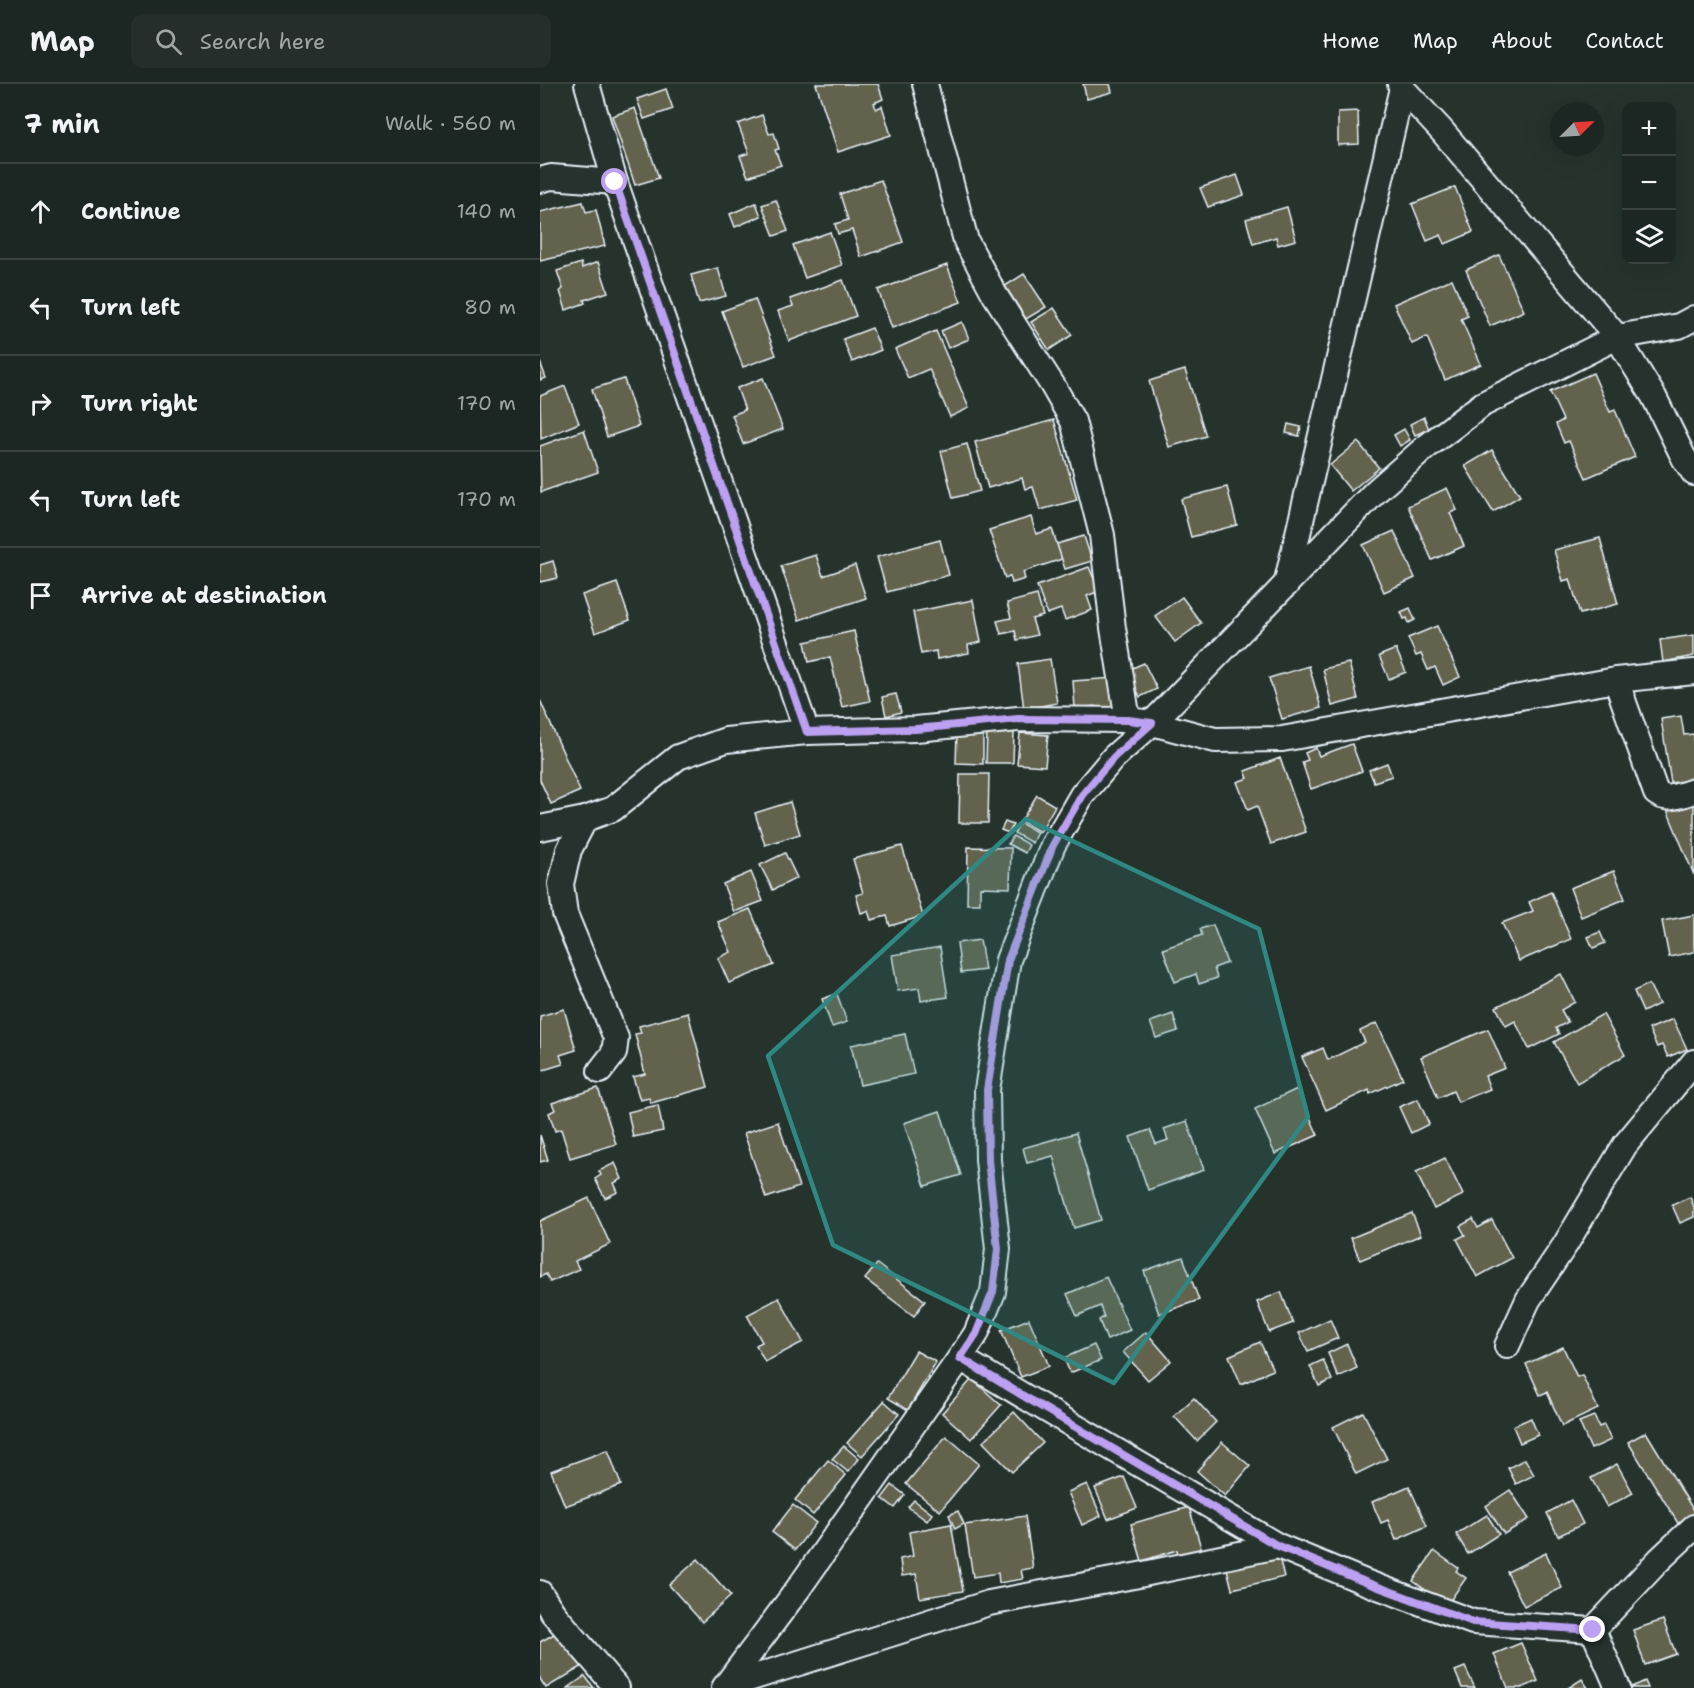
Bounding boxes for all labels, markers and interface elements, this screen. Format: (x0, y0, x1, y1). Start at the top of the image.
search box (131, 14, 551, 68)
text: Map (30, 22, 95, 60)
icon: search (152, 25, 185, 58)
text: Search here (200, 27, 325, 56)
text: Home (1322, 27, 1380, 55)
text: Map (1413, 27, 1458, 55)
text: About (1491, 27, 1552, 55)
text: Contact (1585, 27, 1664, 55)
north arrow (1550, 102, 1604, 156)
map controls (1622, 102, 1676, 264)
button: + (1622, 102, 1676, 156)
text: 7 min (24, 106, 100, 141)
text: Walk · 560 m (385, 110, 516, 136)
button: − (1622, 156, 1676, 210)
route start (601, 168, 627, 194)
icon: ahead (24, 195, 57, 228)
text: Continue (81, 197, 181, 226)
text: 140 m (457, 198, 516, 224)
button: layers (1622, 210, 1676, 264)
icon: left (24, 291, 57, 324)
text: Turn left (81, 293, 180, 322)
text: 80 m (464, 294, 516, 320)
icon: right (24, 387, 57, 420)
text: Turn right (81, 389, 198, 418)
text: 170 m (457, 390, 516, 416)
icon: left (24, 483, 57, 516)
text: Turn left (81, 485, 180, 514)
text: 170 m (457, 486, 516, 512)
icon: arrive (24, 579, 57, 612)
text: Arrive at destination (81, 581, 327, 610)
route end (1579, 1616, 1605, 1642)

